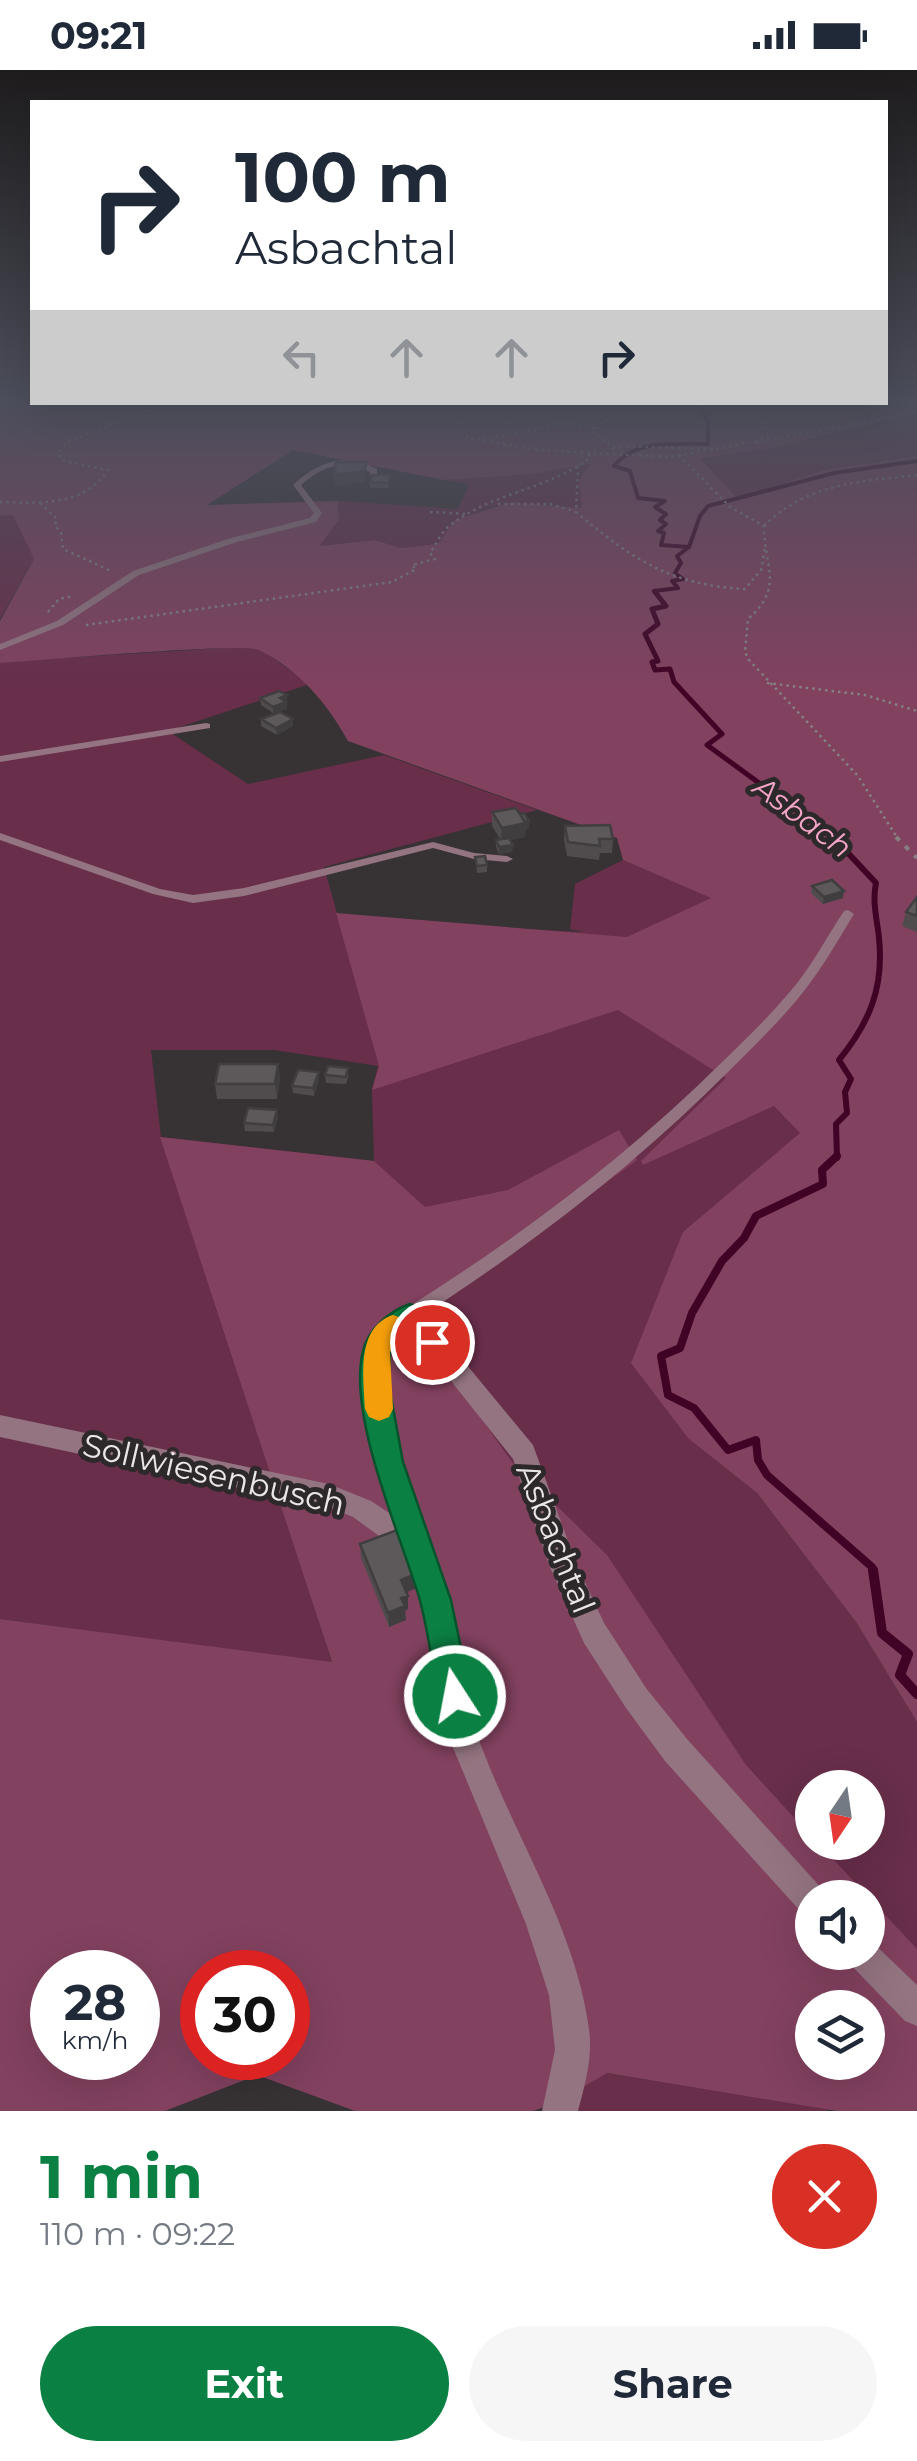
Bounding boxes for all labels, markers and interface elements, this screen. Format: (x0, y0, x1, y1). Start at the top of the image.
text: 09:21 (50, 12, 147, 59)
text: 100 m (235, 134, 451, 220)
icon: right (70, 140, 200, 270)
text: Asbachtal (235, 220, 457, 275)
icon: left (274, 330, 329, 385)
icon: ahead (379, 330, 434, 385)
icon: ahead (484, 330, 539, 385)
icon: right (589, 330, 644, 385)
water label: Asbach (745, 767, 860, 866)
pin (390, 1300, 475, 1385)
icon: arrive (405, 1315, 460, 1370)
street label: Sollwiesenbusch (79, 1425, 349, 1523)
street label: Asbachtal (508, 1457, 604, 1619)
position arrow (403, 1644, 507, 1748)
north arrow (795, 1770, 885, 1860)
map controls (795, 1770, 885, 2080)
button: sound (795, 1880, 885, 1970)
speed limit sign: 30 (180, 1950, 310, 2080)
text: 28 (64, 1972, 126, 2033)
button: layers (795, 1990, 885, 2080)
text: km/h (62, 2025, 128, 2055)
text: 1 min (40, 2140, 203, 2213)
button: close (772, 2144, 877, 2249)
text: 110 m · 09:22 (40, 2214, 235, 2253)
button: Exit (40, 2326, 449, 2441)
button: Share (469, 2326, 877, 2441)

